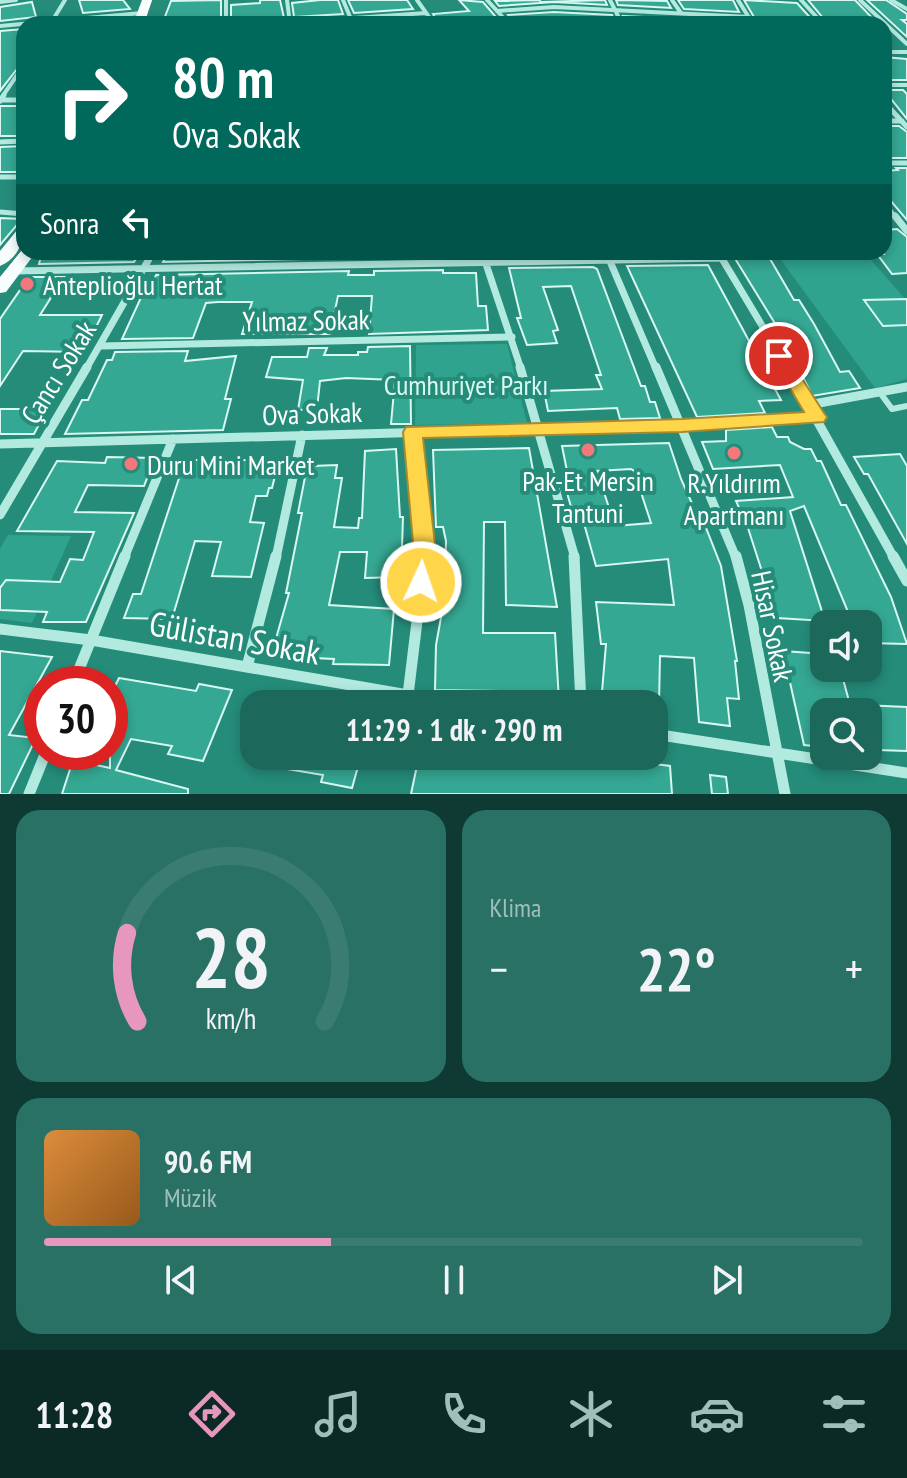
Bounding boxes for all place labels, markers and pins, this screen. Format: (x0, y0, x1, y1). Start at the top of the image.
place label: Anteplioğlu Hertat (43, 266, 223, 303)
marker: Anteplioğlu Hertat (18, 275, 36, 293)
pin (745, 322, 813, 390)
marker: Pak-Et Mersin Tantuni (579, 441, 597, 459)
marker: R.Yıldırım Apartmanı (725, 444, 743, 462)
place label: Duru Mini Market (147, 446, 315, 483)
marker: Duru Mini Market (122, 455, 140, 473)
place label: Pak-Et Mersin Tantuni (522, 462, 654, 531)
place label: R.Yıldırım Apartmanı (684, 464, 784, 533)

